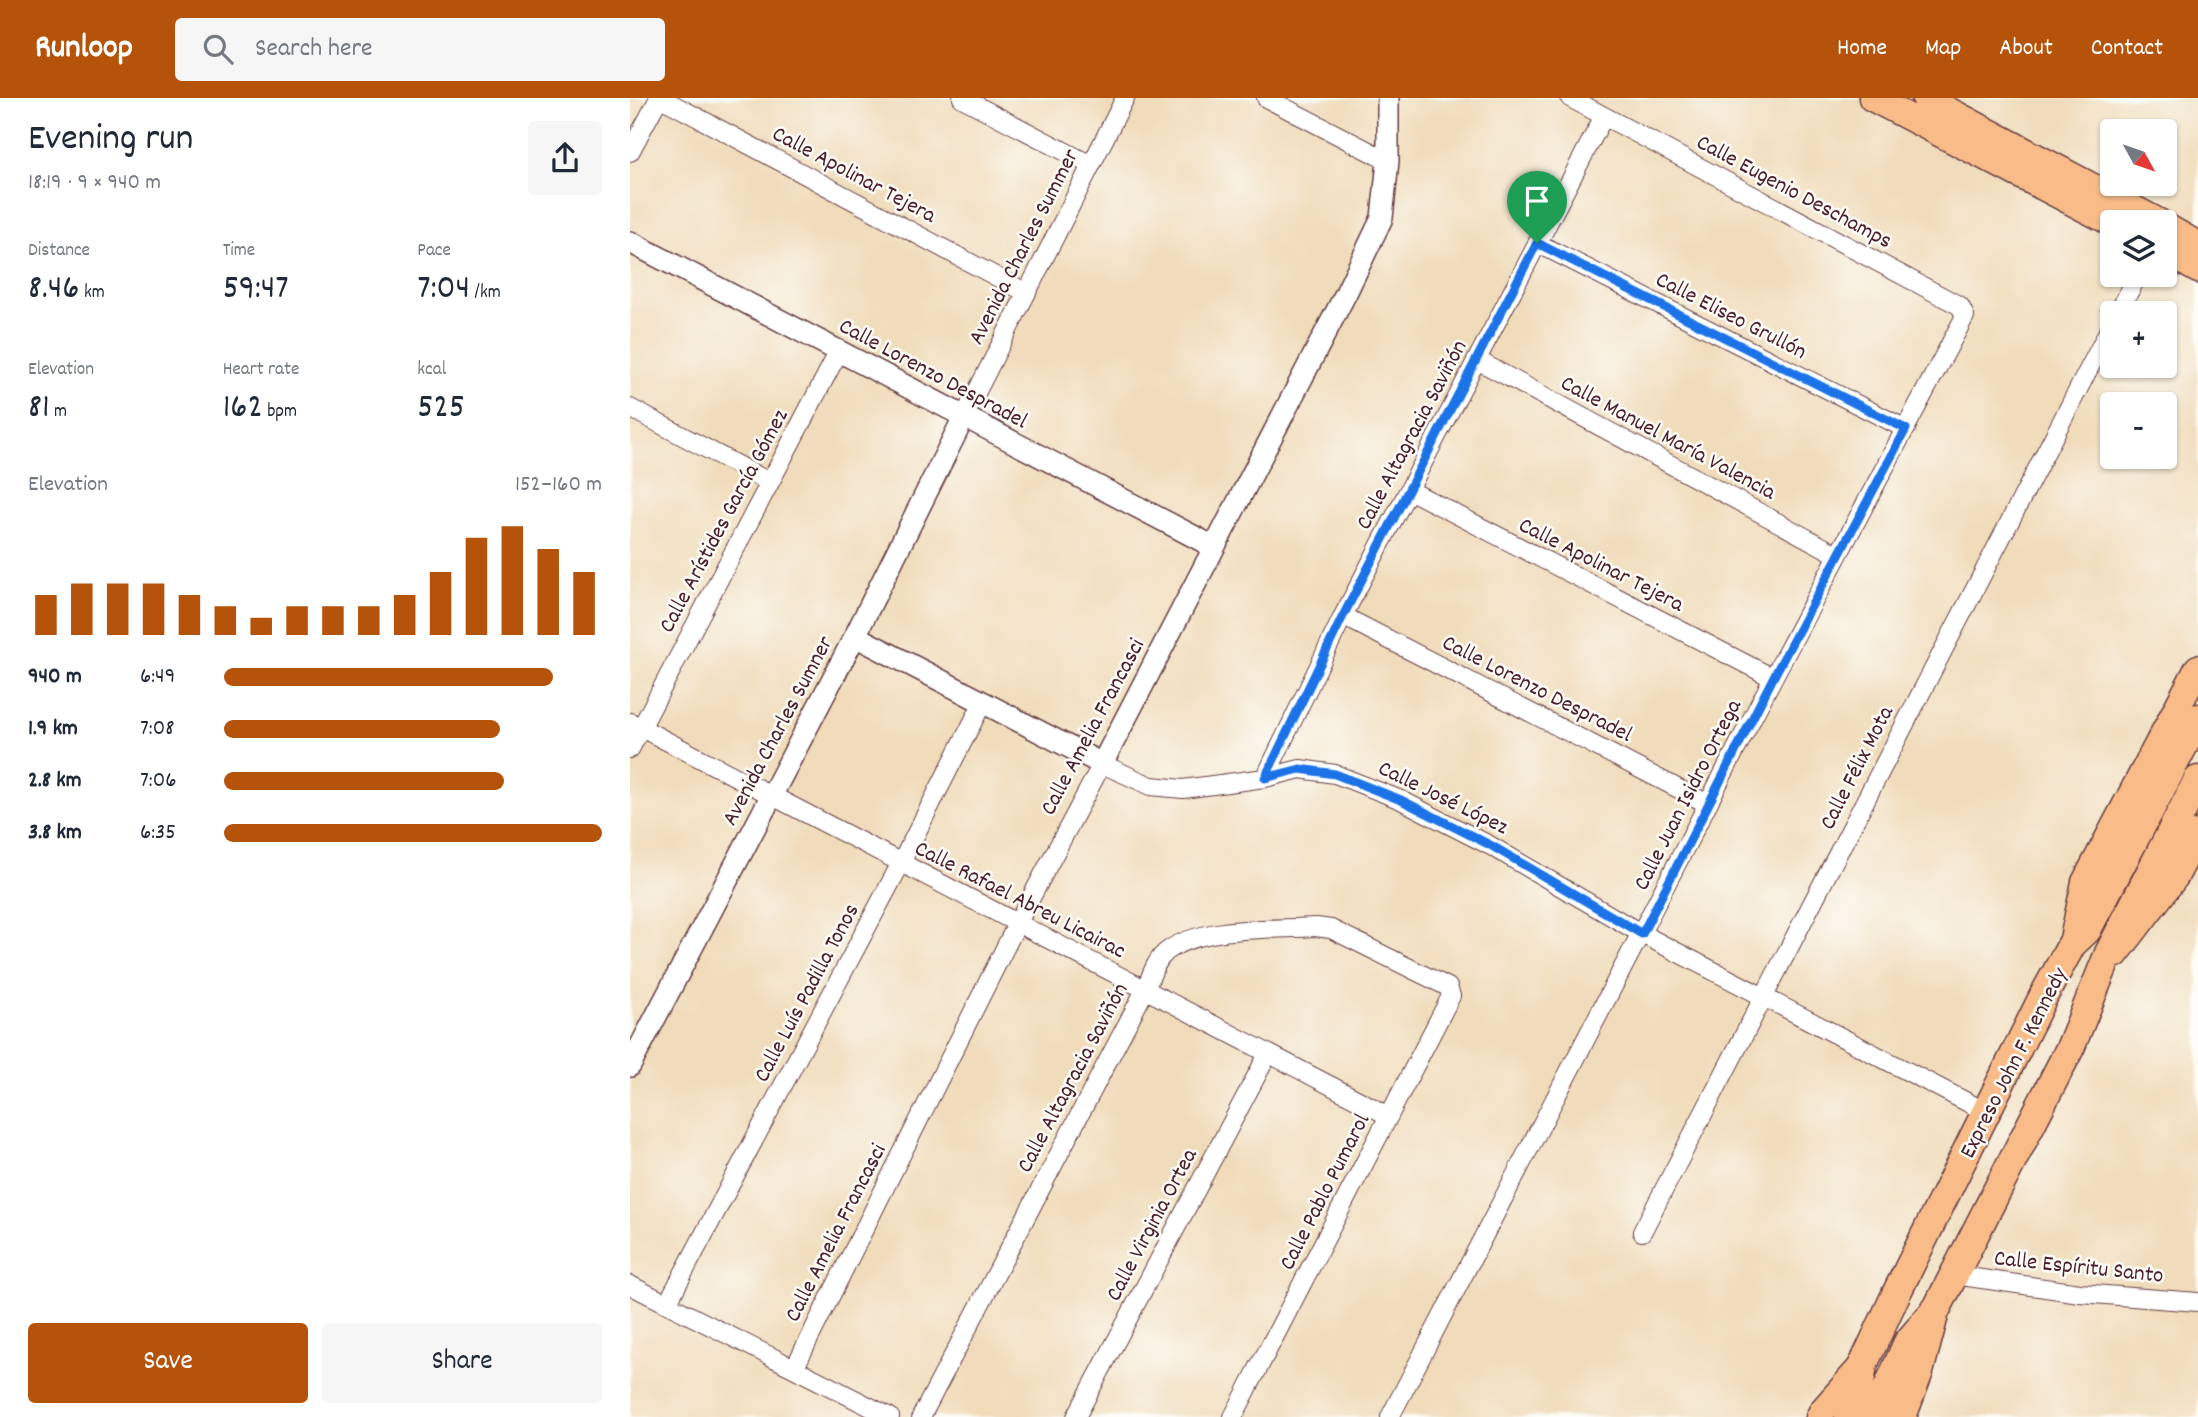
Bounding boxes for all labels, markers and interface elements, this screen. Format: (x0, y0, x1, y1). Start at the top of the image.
search box (175, 18, 665, 81)
text: Runloop (35, 26, 133, 73)
icon: search (199, 30, 237, 68)
text: Search here (255, 31, 372, 68)
text: Home (1837, 32, 1887, 66)
text: Map (1925, 32, 1961, 66)
text: About (1999, 32, 2053, 66)
text: Contact (2091, 32, 2163, 66)
text: Evening run (28, 113, 193, 168)
street label: Calle Apolinar Tejera (765, 119, 942, 234)
north arrow (2100, 119, 2177, 196)
map controls (2100, 119, 2177, 469)
button: share (528, 121, 602, 195)
street label: Calle Eugenio Deschamps (1690, 127, 1897, 259)
street label: Avenida Charles Summer (961, 143, 1089, 351)
text: 18:19 · 9 × 940 m (28, 167, 161, 200)
pin (1507, 171, 1567, 243)
icon: arrive (1518, 182, 1556, 220)
button: layers (2100, 210, 2177, 287)
text: Distance (28, 238, 90, 265)
text: Time (223, 238, 255, 265)
text: Pace (417, 238, 451, 265)
text: 8.46 (28, 265, 80, 315)
text: 59:47 (223, 265, 289, 315)
text: 7:04 (417, 265, 470, 315)
street label: Calle Eliseo Grullón (1649, 265, 1812, 369)
text: km (80, 280, 105, 307)
text: /km (470, 280, 501, 307)
button: + (2100, 301, 2177, 378)
street label: Calle Lorenzo Despradel (832, 311, 1033, 439)
street label: Calle Altagracia Saviñón (1349, 335, 1477, 537)
text: Elevation (28, 357, 94, 384)
text: Heart rate (223, 357, 299, 384)
text: kcal (417, 357, 446, 384)
street label: Calle Manuel María Valencia (1554, 368, 1782, 510)
text: 81 (28, 384, 50, 434)
text: 162 (223, 384, 263, 434)
text: 525 (417, 384, 465, 434)
button: − (2100, 392, 2177, 469)
text: m (50, 399, 67, 426)
text: bpm (263, 399, 297, 426)
street label: Calle Arístides García Gómez (652, 404, 798, 639)
text: Elevation (28, 469, 108, 502)
text: 152–160 m (515, 469, 602, 502)
street label: Calle Apolinar Tejera (1512, 510, 1690, 623)
street label: Calle Lorenzo Despradel (1436, 628, 1638, 753)
street label: Avenida Charles Sumner (715, 630, 843, 832)
street label: Calle Amelia Francasci (1033, 633, 1155, 822)
text: 940 m (28, 661, 82, 694)
text: 6:49 (140, 661, 175, 694)
street label: Calle Juan Isidro Ortega (1627, 693, 1752, 897)
street label: Calle Félix Mota (1813, 700, 1904, 836)
text: 1.9 km (28, 713, 78, 746)
text: 7:08 (140, 713, 174, 746)
street label: Calle José López (1372, 753, 1513, 845)
text: 2.8 km (28, 765, 82, 798)
text: 7:06 (140, 765, 176, 798)
text: 3.8 km (28, 817, 82, 850)
text: 6:35 (140, 817, 176, 850)
street label: Calle Rafael Abreu Licairac (908, 834, 1131, 969)
street label: Calle Luís Padilla Tonos (747, 898, 869, 1089)
street label: Expreso John F. Kennedy (1953, 962, 2078, 1165)
street label: Calle Altagracia Saviñón (1010, 978, 1138, 1180)
street label: Calle Pablo Pumarol (1272, 1108, 1380, 1277)
street label: Calle Amelia Francasci (778, 1139, 896, 1328)
street label: Calle Virginia Ortea (1099, 1142, 1208, 1308)
street label: Calle Espíritu Santo (1992, 1243, 2165, 1294)
button: Save (28, 1323, 308, 1403)
button: Share (322, 1323, 602, 1403)

